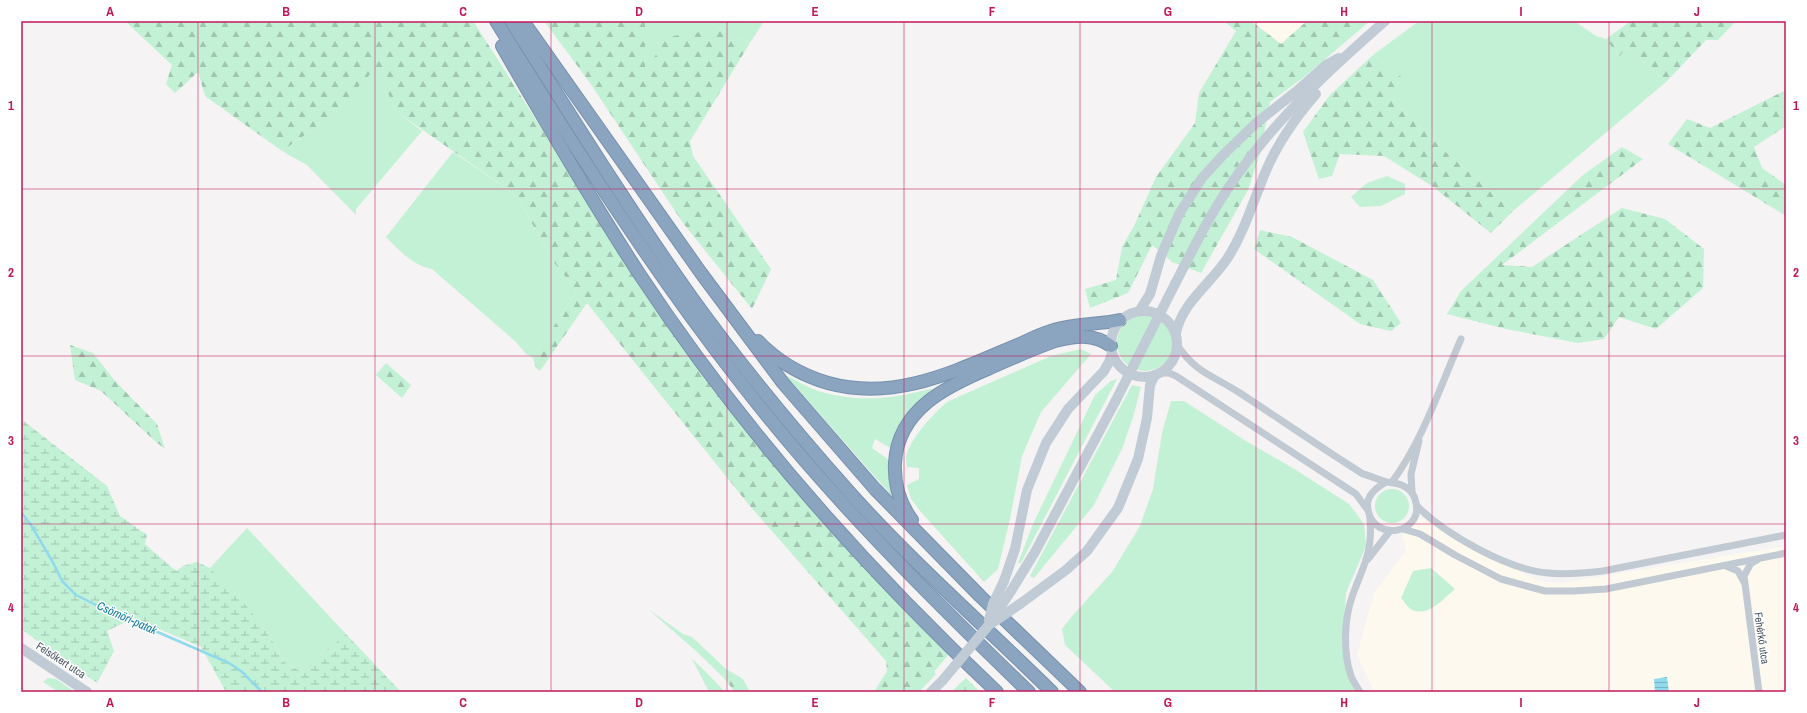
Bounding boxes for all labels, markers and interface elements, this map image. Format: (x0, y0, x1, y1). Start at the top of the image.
text: A (106, 3, 114, 20)
text: B (282, 3, 290, 20)
text: C (459, 3, 467, 20)
text: D (635, 3, 643, 20)
text: E (811, 3, 819, 20)
text: F (989, 3, 996, 20)
text: G (1164, 3, 1172, 20)
text: H (1340, 3, 1348, 20)
text: I (1520, 3, 1523, 20)
text: J (1694, 3, 1700, 20)
text: 1 (8, 97, 14, 114)
text: 1 (1793, 97, 1799, 114)
text: 2 (8, 264, 14, 281)
text: 2 (1793, 264, 1799, 281)
text: 3 (8, 432, 14, 449)
text: 3 (1793, 432, 1799, 449)
water label: Csömöri-patak (94, 598, 161, 639)
text: 4 (8, 599, 14, 616)
text: 4 (1793, 599, 1799, 616)
street label: Fehérkő utca (1751, 611, 1773, 665)
street label: Felsőkert utca (34, 639, 88, 681)
text: A (106, 694, 114, 711)
text: B (282, 694, 290, 711)
text: C (459, 694, 467, 711)
text: D (635, 694, 643, 711)
text: E (811, 694, 819, 711)
text: F (989, 694, 996, 711)
text: G (1164, 694, 1172, 711)
text: H (1340, 694, 1348, 711)
text: I (1520, 694, 1523, 711)
text: J (1694, 694, 1700, 711)

